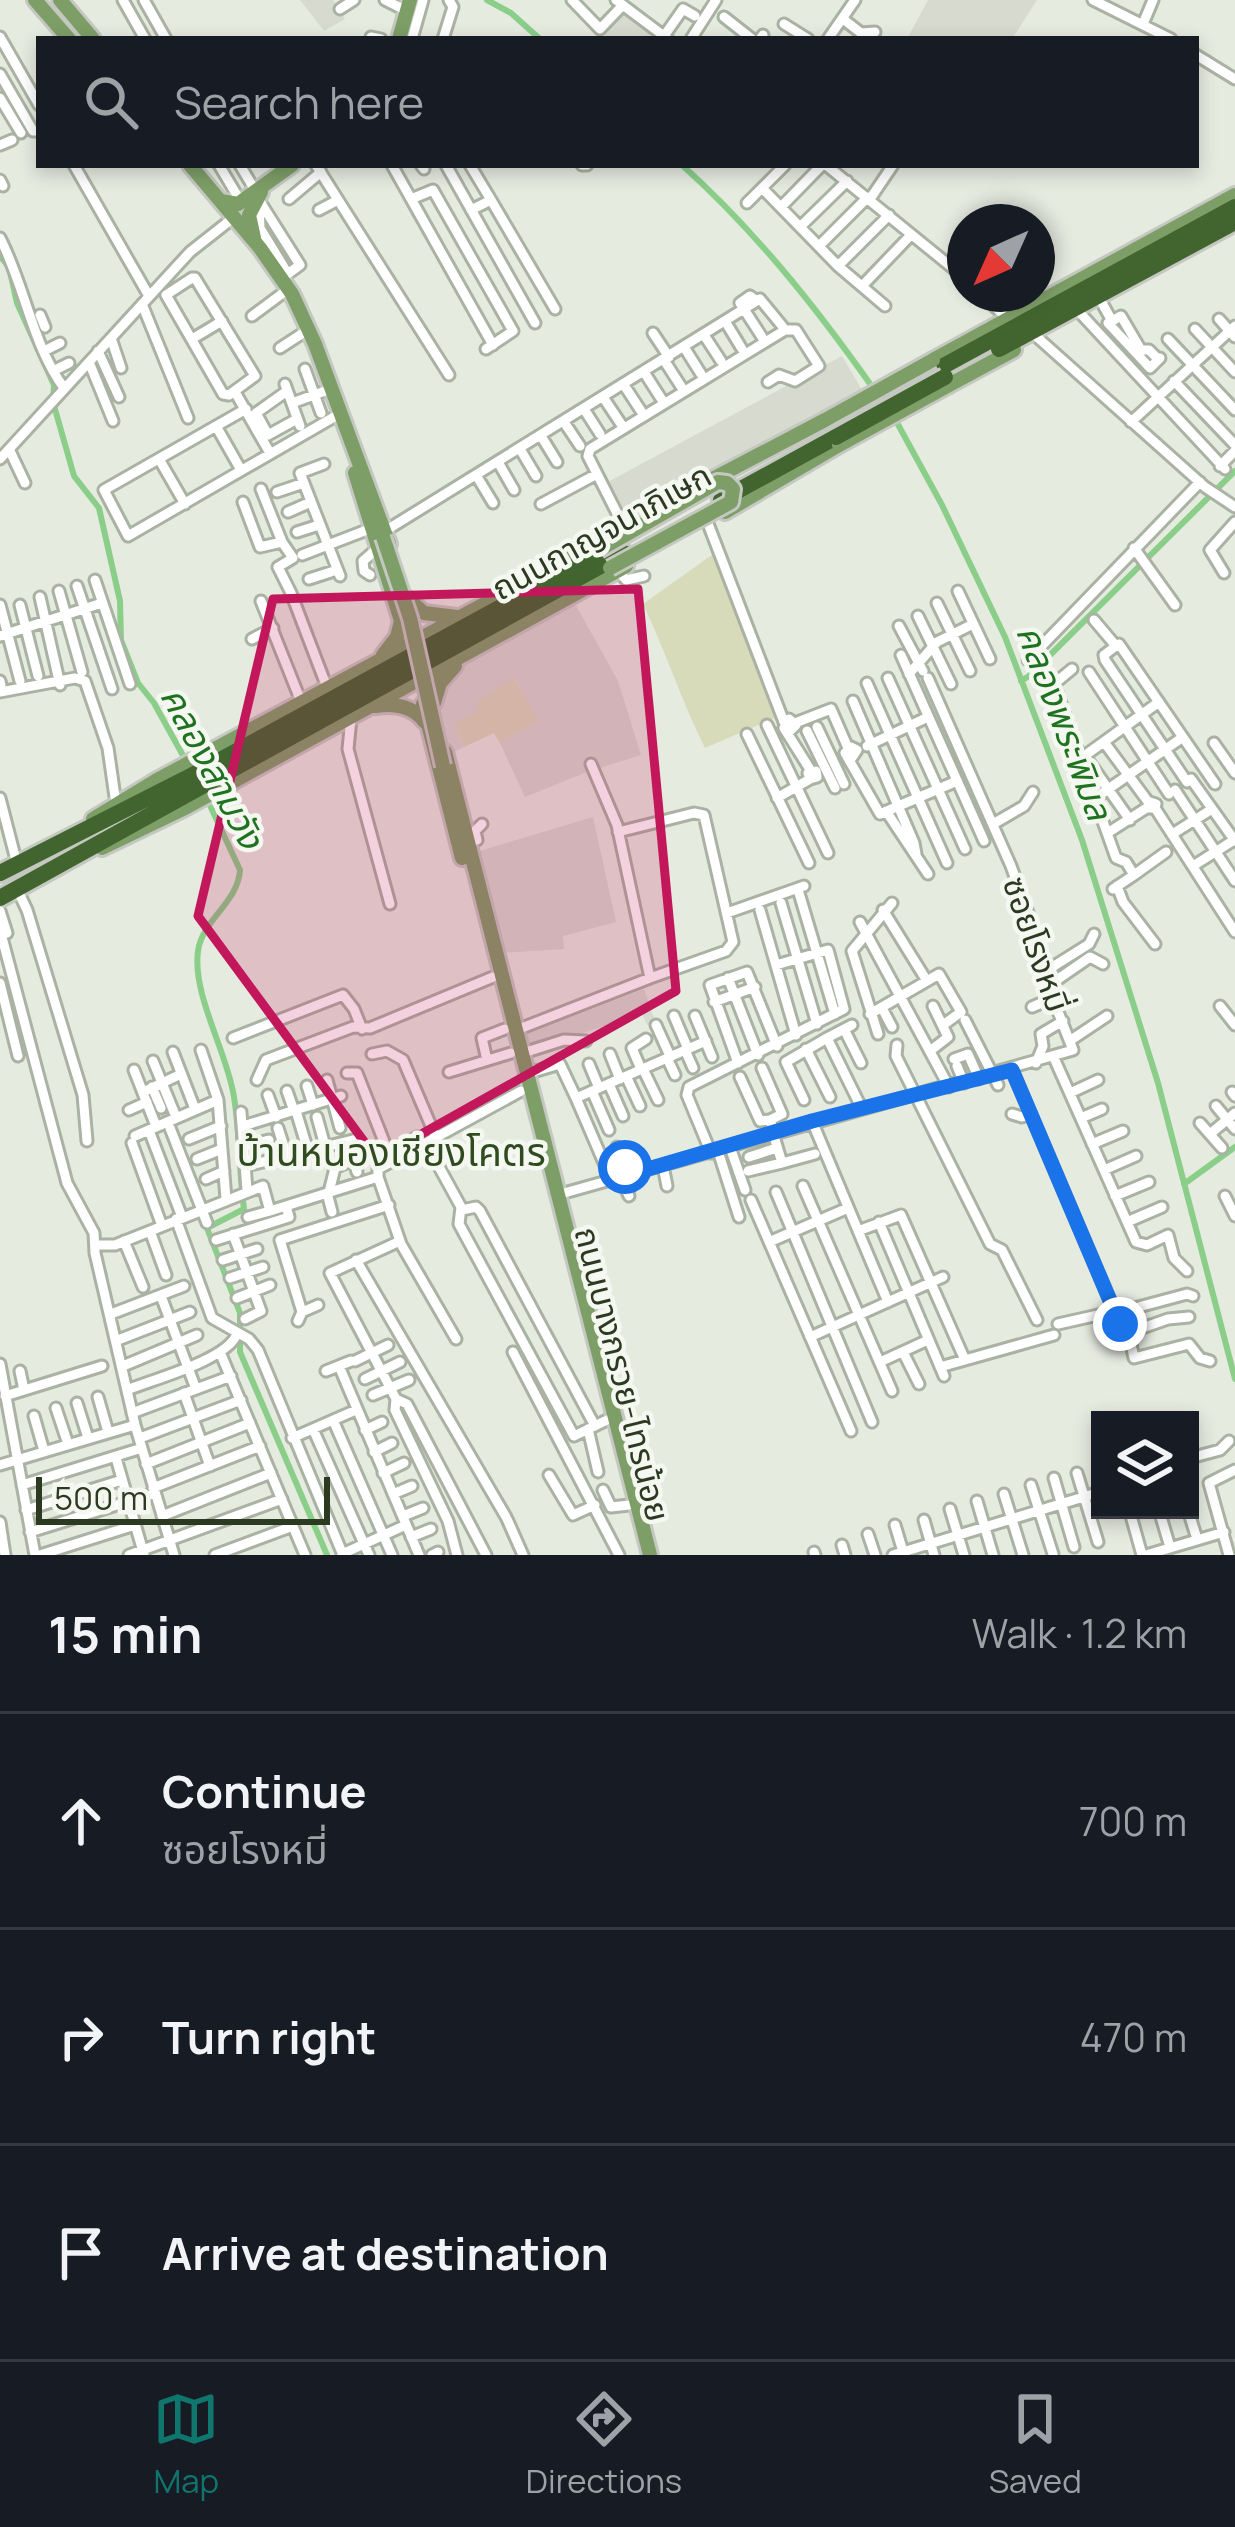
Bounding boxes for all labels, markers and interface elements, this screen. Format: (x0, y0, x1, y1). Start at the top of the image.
search box (36, 36, 1199, 168)
icon: search (78, 69, 144, 135)
text: Search here (174, 71, 424, 133)
north arrow (947, 204, 1055, 312)
street label: ถนนกาญจนาภิเษก (483, 452, 719, 610)
water label: คลองพระพิมล (1005, 617, 1125, 828)
water label: คลองสามวัง (150, 677, 277, 858)
street label: ซอยโรงหมี่ (993, 870, 1081, 1018)
district label: บ้านหนองเชียงโคตร (236, 1124, 546, 1178)
route start (598, 1140, 652, 1194)
street label: ถนนบางกรวย-ไทรน้อย (565, 1222, 681, 1526)
route end (1093, 1297, 1147, 1351)
map controls (1091, 1411, 1199, 1519)
button: layers (1091, 1411, 1199, 1519)
scale bar (36, 1471, 330, 1524)
text: 500 m (54, 1475, 148, 1520)
text: 15 min (48, 1599, 202, 1668)
text: Walk · 1.2 km (972, 1606, 1187, 1660)
text: Continue (162, 1760, 367, 1822)
icon: ahead (48, 1788, 114, 1854)
text: 700 m (1079, 1794, 1187, 1848)
text: ซอยโรงหมี่ (162, 1822, 328, 1876)
icon: right (48, 2004, 114, 2070)
text: Turn right (162, 2006, 376, 2068)
text: 470 m (1080, 2010, 1187, 2064)
icon: arrive (48, 2220, 114, 2286)
text: Arrive at destination (162, 2222, 609, 2284)
tab: Map (153, 2386, 219, 2503)
tab: Directions (526, 2386, 682, 2503)
tab: Saved (989, 2386, 1082, 2503)

